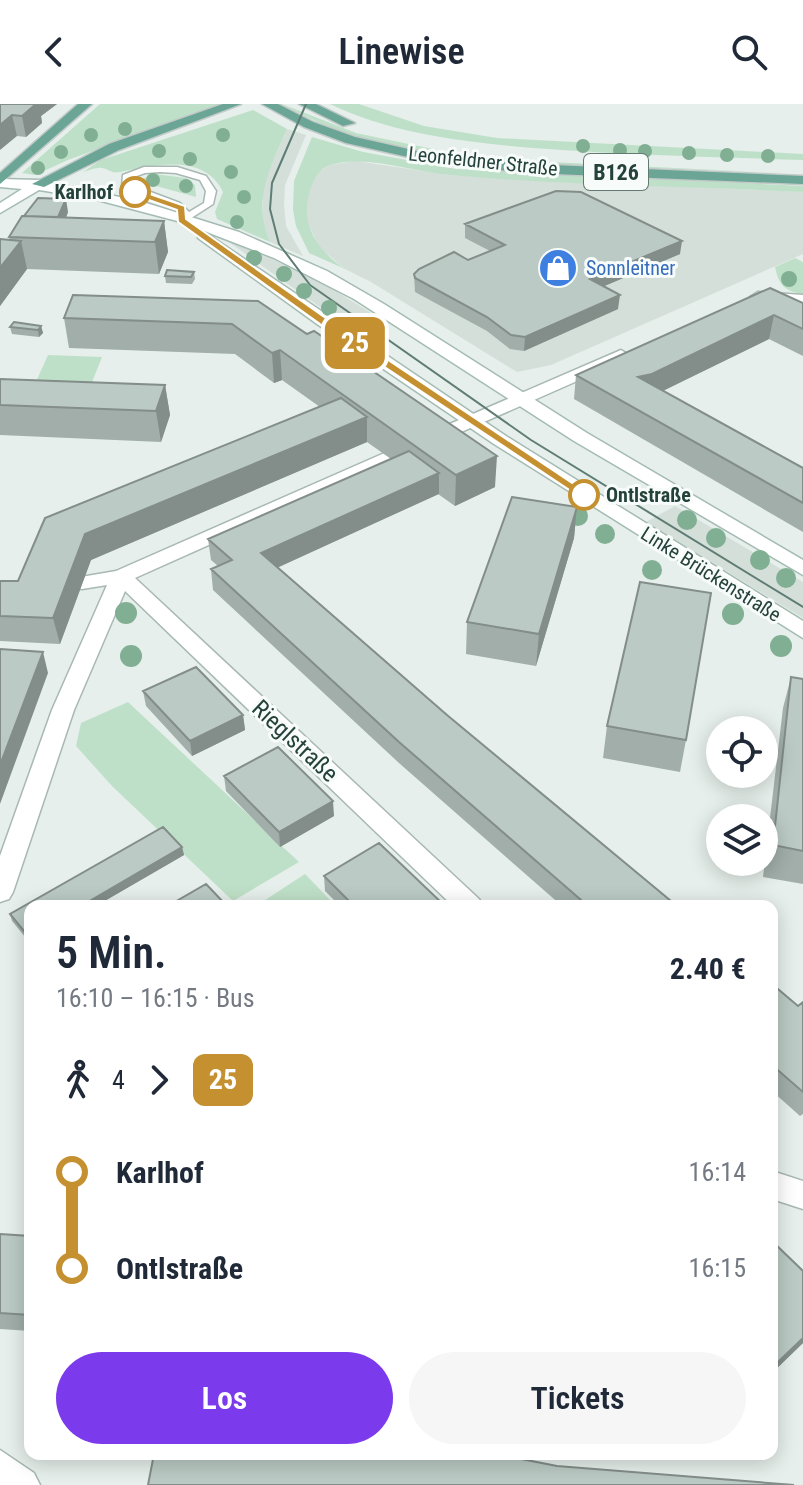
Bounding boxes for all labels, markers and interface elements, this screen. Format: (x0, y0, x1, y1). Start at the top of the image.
icon: back (32, 30, 76, 74)
icon: search (727, 30, 771, 74)
text: Linewise (338, 31, 465, 73)
street label: Leonfeldner Straße (407, 141, 559, 181)
road number: B126 (584, 154, 648, 190)
marker: Karlhof (120, 177, 150, 207)
place label: Karlhof (55, 180, 113, 204)
shop icon: Sonnleitner (537, 247, 579, 289)
place label: Sonnleitner (586, 256, 675, 280)
line badge: 25 (319, 317, 391, 369)
text: 25 (341, 326, 369, 359)
marker: Ontlstraße (569, 480, 599, 510)
place label: Ontlstraße (606, 483, 691, 507)
street label: Linke Brückenstraße (637, 521, 785, 627)
street label: Rieglstraße (246, 694, 344, 788)
map controls (706, 716, 778, 876)
button: locate (706, 716, 778, 788)
button: layers (706, 804, 778, 876)
text: 5 Min. (56, 927, 167, 979)
text: 2.40 € (670, 951, 746, 986)
text: 16:10 – 16:15 · Bus (56, 983, 255, 1013)
icon: walk (56, 1058, 100, 1102)
icon: forward (137, 1058, 181, 1102)
text: 25 (209, 1063, 237, 1096)
text: 4 (112, 1065, 125, 1095)
text: Karlhof (116, 1155, 204, 1190)
text: 16:14 (689, 1157, 746, 1187)
text: Ontlstraße (116, 1251, 243, 1286)
text: 16:15 (689, 1253, 746, 1283)
button: Los (56, 1352, 393, 1444)
button: Tickets (409, 1352, 746, 1444)

